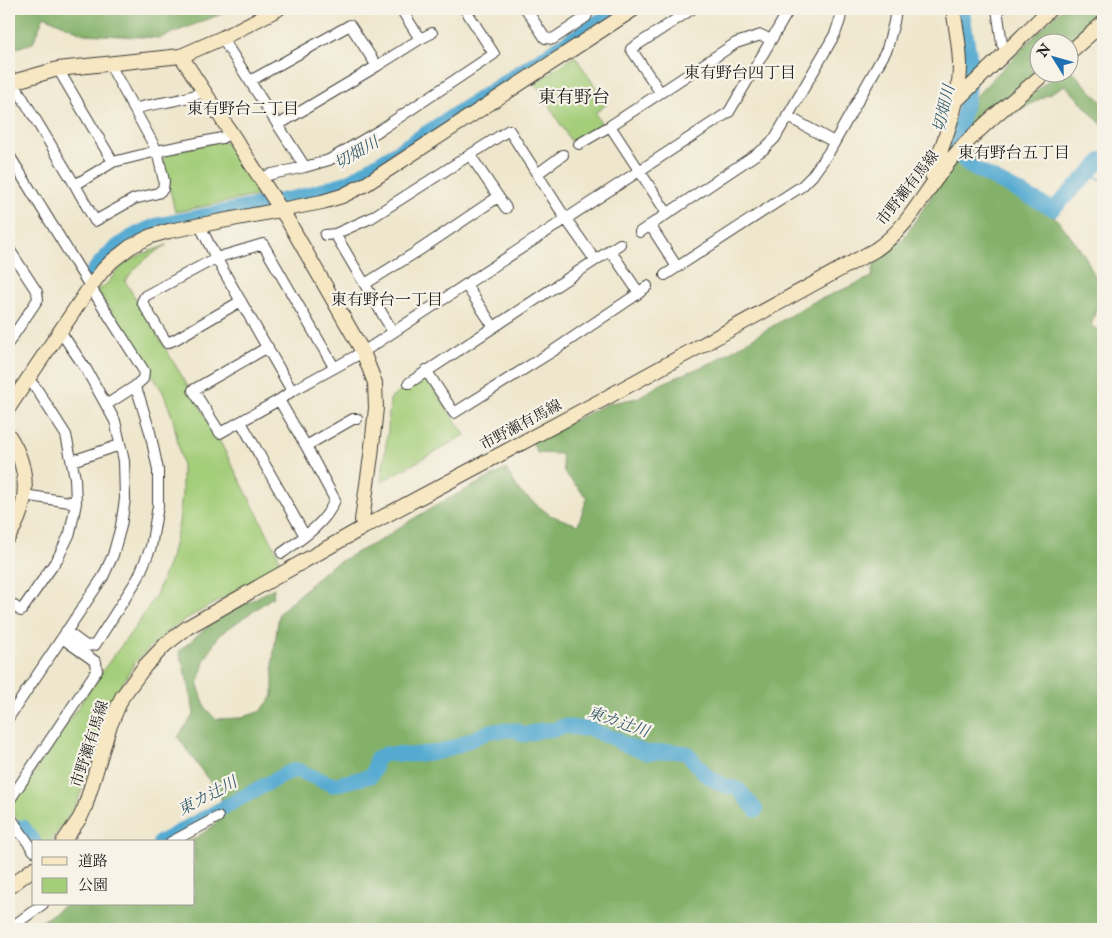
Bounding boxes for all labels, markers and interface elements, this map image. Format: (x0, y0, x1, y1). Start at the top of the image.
north arrow (1030, 32, 1080, 82)
text: N (1033, 41, 1055, 62)
district label: 東有野台四丁目 (684, 64, 796, 84)
water label: 切畑川 (930, 81, 961, 135)
district label: 東有野台 (538, 87, 610, 110)
district label: 東有野台二丁目 (187, 100, 299, 120)
water label: 切畑川 (331, 132, 385, 175)
district label: 東有野台五丁目 (958, 144, 1070, 164)
street label: 市野瀬有馬線 (873, 147, 943, 229)
district label: 東有野台一丁目 (331, 291, 443, 311)
street label: 市野瀬有馬線 (477, 395, 565, 455)
street label: 市野瀬有馬線 (67, 698, 113, 790)
water label: 東カ辻川 (584, 703, 653, 744)
water label: 東カ辻川 (175, 772, 243, 821)
legend (32, 840, 195, 906)
text: 道路 (78, 852, 108, 871)
text: 公園 (78, 876, 108, 895)

